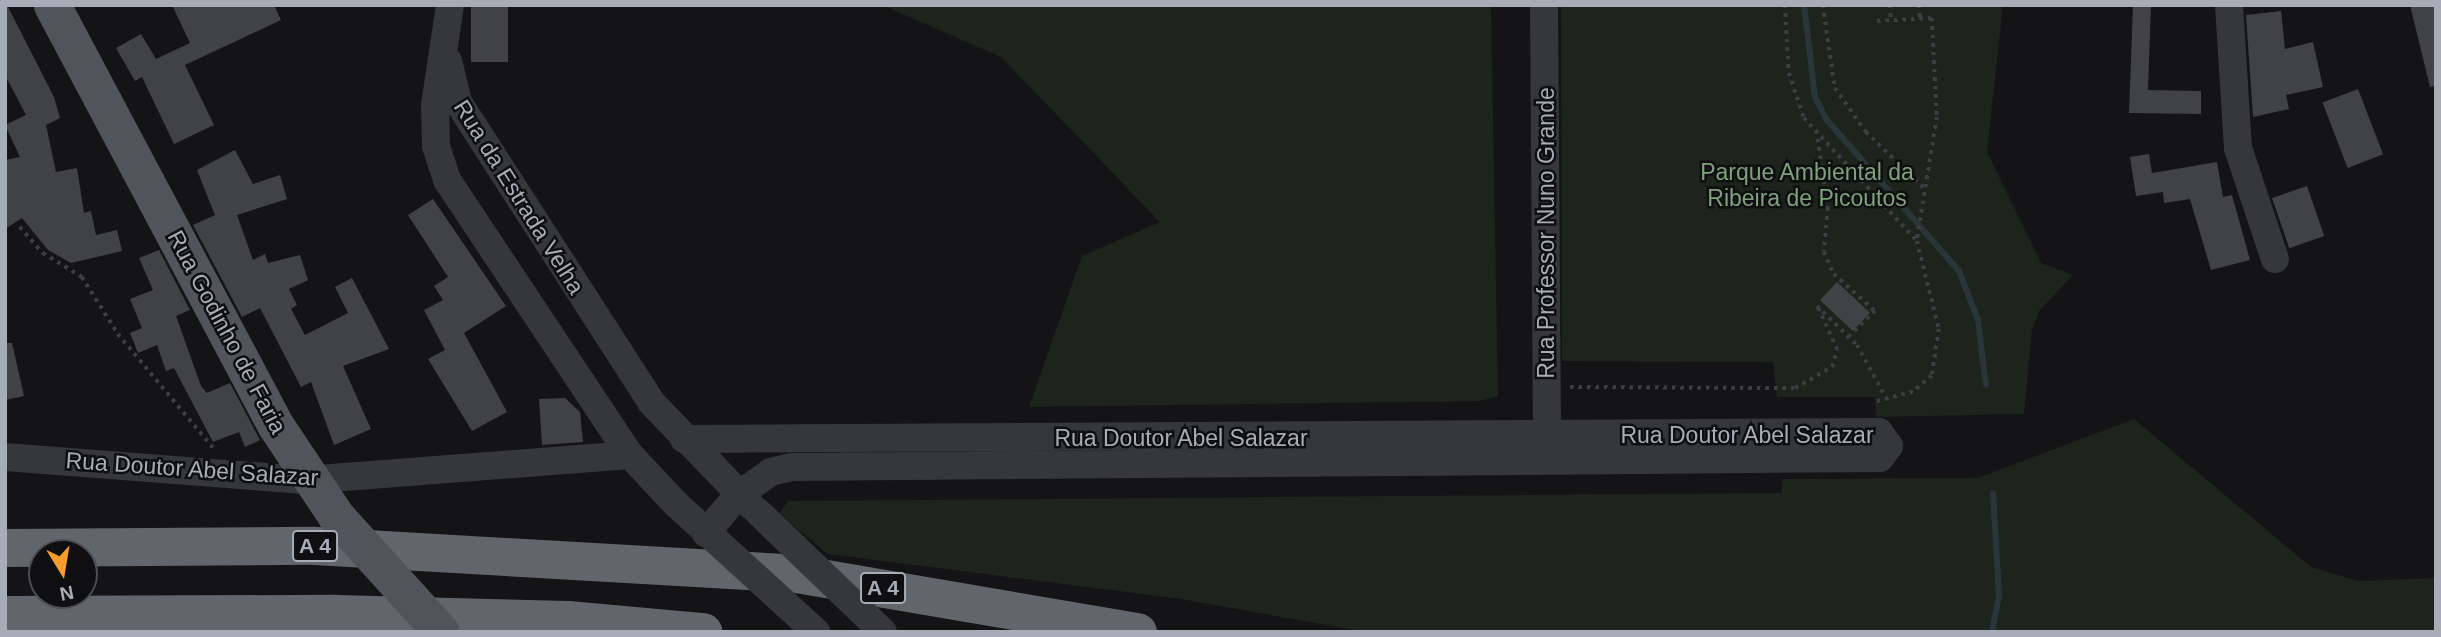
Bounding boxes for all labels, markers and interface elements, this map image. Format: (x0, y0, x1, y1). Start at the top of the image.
street label: Rua Professor Nuno Grande (1532, 87, 1560, 379)
street label: Rua da Estrada Velha (448, 95, 590, 299)
park label: Parque Ambiental da Ribeira de Picoutos (1700, 158, 1914, 212)
street label: Rua Godinho de Faria (162, 226, 292, 438)
street label: Rua Doutor Abel Salazar (1620, 421, 1874, 449)
street label: Rua Doutor Abel Salazar (1054, 424, 1308, 452)
street label: Rua Doutor Abel Salazar (64, 446, 320, 492)
road number: A 4 (290, 528, 340, 564)
north arrow (28, 539, 98, 609)
road number: A 4 (858, 570, 908, 606)
text: N (58, 582, 75, 605)

